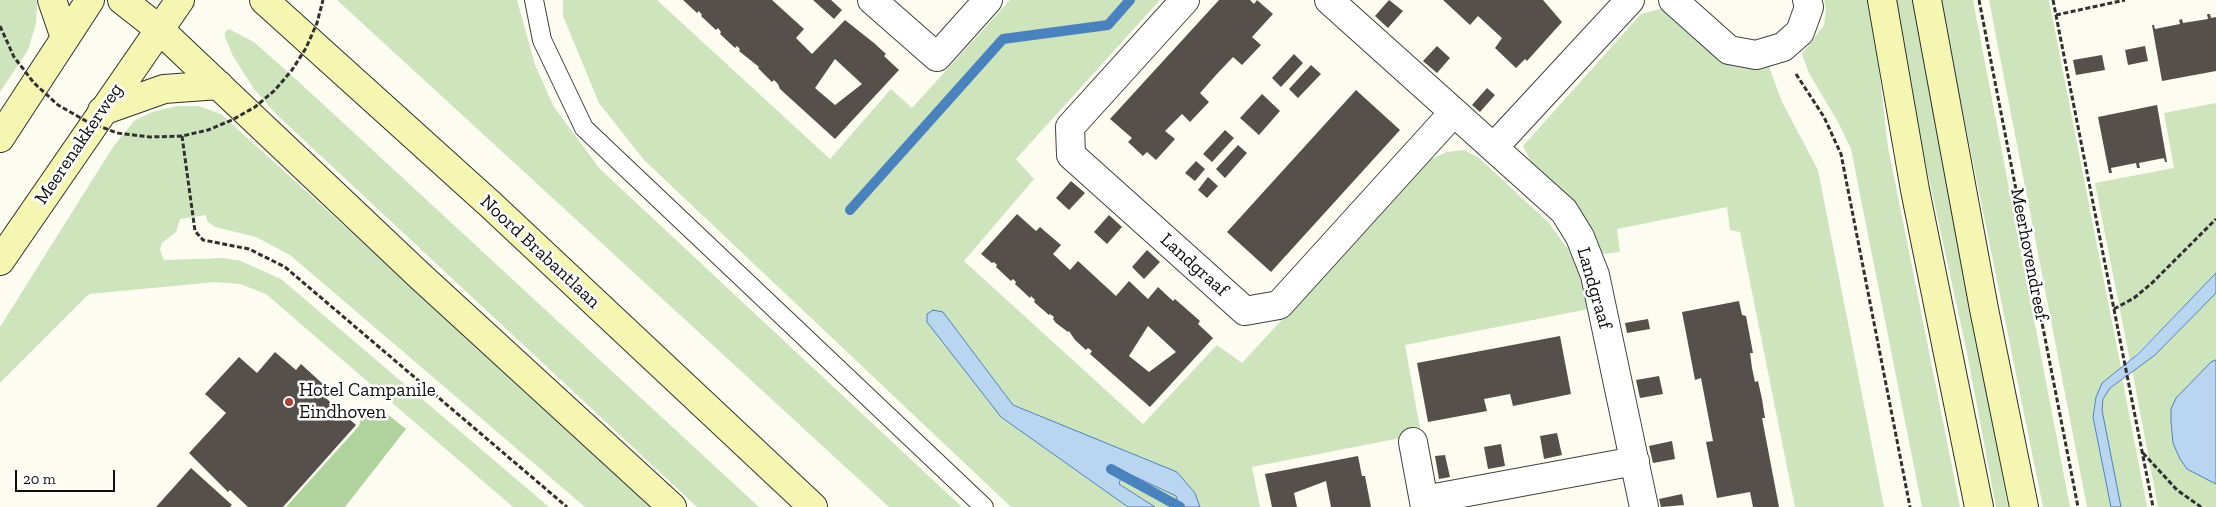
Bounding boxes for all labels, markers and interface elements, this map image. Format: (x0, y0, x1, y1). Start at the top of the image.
street label: Meerenakkerweg (30, 79, 128, 209)
street label: Meerhovendreef (2005, 186, 2053, 322)
street label: Noord Brabantlaan (475, 190, 605, 314)
street label: Landgraaf (1155, 229, 1233, 301)
street label: Landgraaf (1572, 245, 1616, 331)
place label: Hotel Campanile Eindhoven (299, 380, 436, 424)
marker: Hotel Campanile Eindhoven (283, 396, 295, 408)
scale bar (18, 460, 118, 492)
text: 20 m (23, 470, 56, 488)

